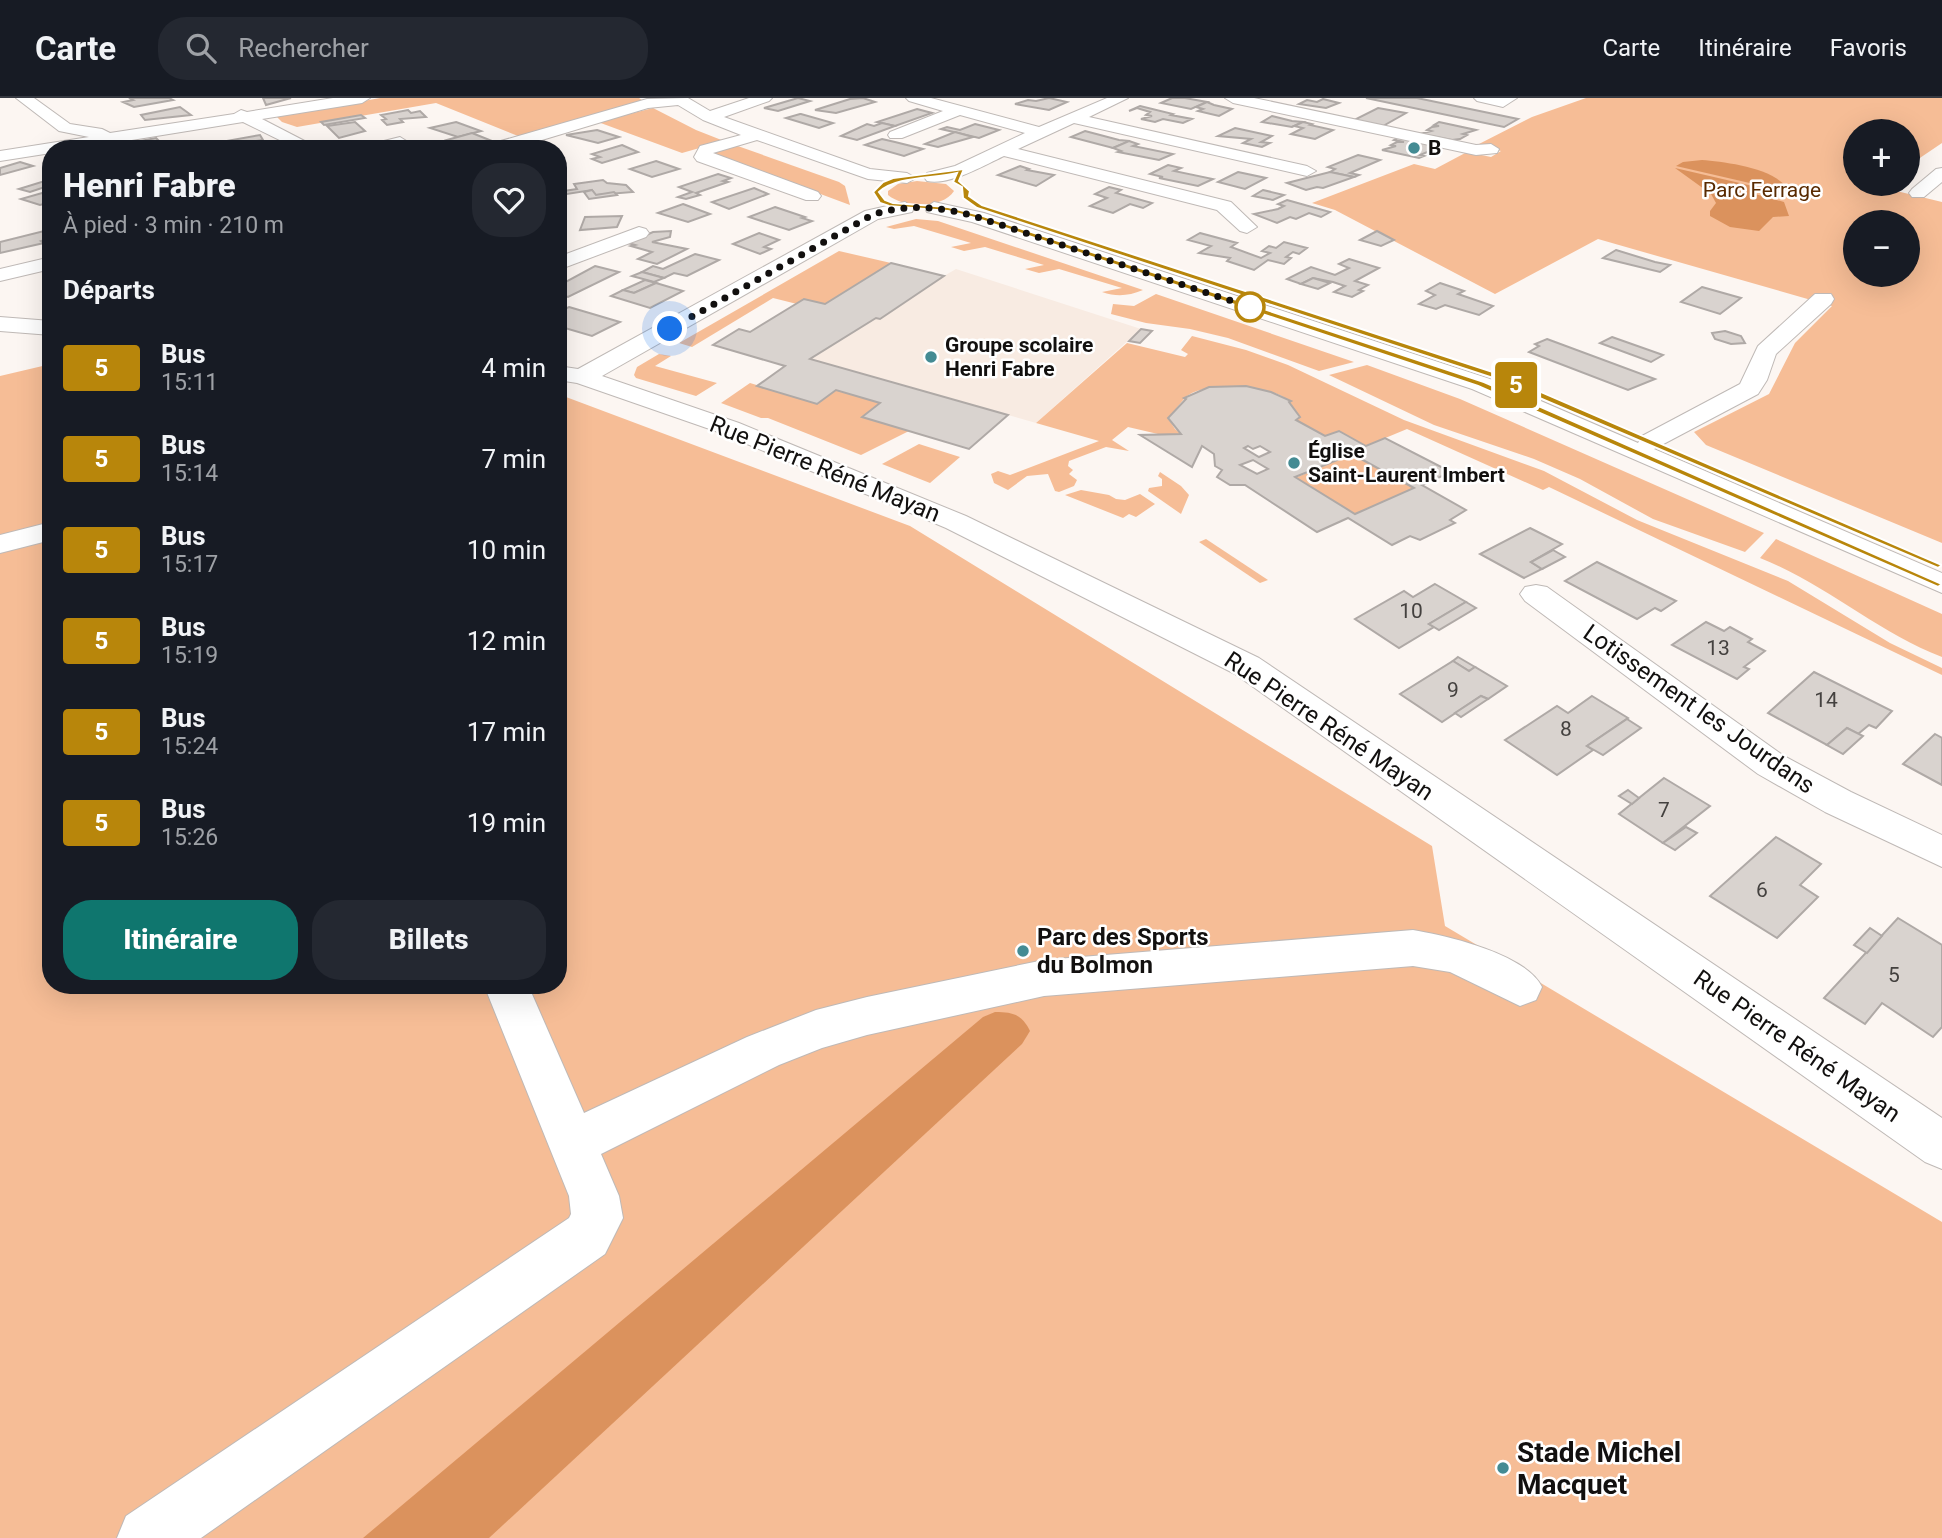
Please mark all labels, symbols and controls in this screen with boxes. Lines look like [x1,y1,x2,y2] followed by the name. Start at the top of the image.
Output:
[158,17,648,80] search box
[35,29,116,68] text: Carte
[182,29,220,67] icon: search
[238,33,369,63] text: Rechercher
[1602,34,1660,62] text: Carte
[1698,34,1792,62] text: Itinéraire
[1830,34,1907,62] text: Favoris
[1843,119,1920,287] map controls
[1843,119,1920,196] button: +
[1428,136,1441,160] place label: B
[1406,140,1422,156] marker: B
[472,163,546,237] button: heart
[63,166,236,205] text: Henri Fabre
[1703,178,1821,202] park label: Parc Ferrage
[1843,210,1920,287] button: −
[63,212,284,239] text: À pied · 3 min · 210 m
[63,275,155,305] text: Départs
[1235,292,1265,322] unlabelled marker
[652,311,687,346] your location
[945,333,1093,381] place label: Groupe scolaire Henri Fabre
[161,339,206,369] text: Bus
[923,349,939,365] marker: Groupe scolaire Henri Fabre
[481,353,546,383] text: 4 min
[95,354,108,382] text: 5
[1493,362,1539,408] line badge: 5
[161,369,218,396] text: 15:11
[1509,371,1523,399] text: 5
[706,410,944,528] street label: Rue Pierre Réné Mayan
[161,430,206,460] text: Bus
[1308,439,1505,487] place label: Église Saint-Laurent Imbert
[481,444,546,474] text: 7 min
[95,445,108,473] text: 5
[1286,455,1302,471] marker: Église Saint-Laurent Imbert
[161,460,218,487] text: 15:14
[161,521,206,551] text: Bus
[467,535,546,565] text: 10 min
[95,536,108,564] text: 5
[161,551,218,578] text: 15:17
[1399,599,1423,623] house number: 10
[161,612,206,642] text: Bus
[1578,618,1820,800] street label: Lotissement les Jourdans
[467,626,546,656] text: 12 min
[95,627,108,655] text: 5
[1706,636,1730,660] house number: 13
[161,642,218,669] text: 15:19
[1219,646,1439,806] street label: Rue Pierre Réné Mayan
[1447,678,1459,702] house number: 9
[1814,688,1838,712] house number: 14
[161,703,206,733] text: Bus
[467,717,546,747] text: 17 min
[1560,717,1572,741] house number: 8
[95,718,108,746] text: 5
[161,733,218,760] text: 15:24
[161,794,206,824] text: Bus
[1658,798,1670,822] house number: 7
[467,808,546,838] text: 19 min
[95,809,108,837] text: 5
[161,824,218,851] text: 15:26
[1756,878,1768,902] house number: 6
[63,900,298,980] button: Itinéraire
[312,900,546,980] button: Billets
[1037,923,1209,979] place label: Parc des Sports du Bolmon
[1015,943,1031,959] marker: Parc des Sports du Bolmon
[1888,963,1900,987] house number: 5
[1688,964,1906,1128] street label: Rue Pierre Réné Mayan
[1517,1436,1681,1501] place label: Stade Michel Macquet
[1495,1460,1511,1476] marker: Stade Michel Macquet

